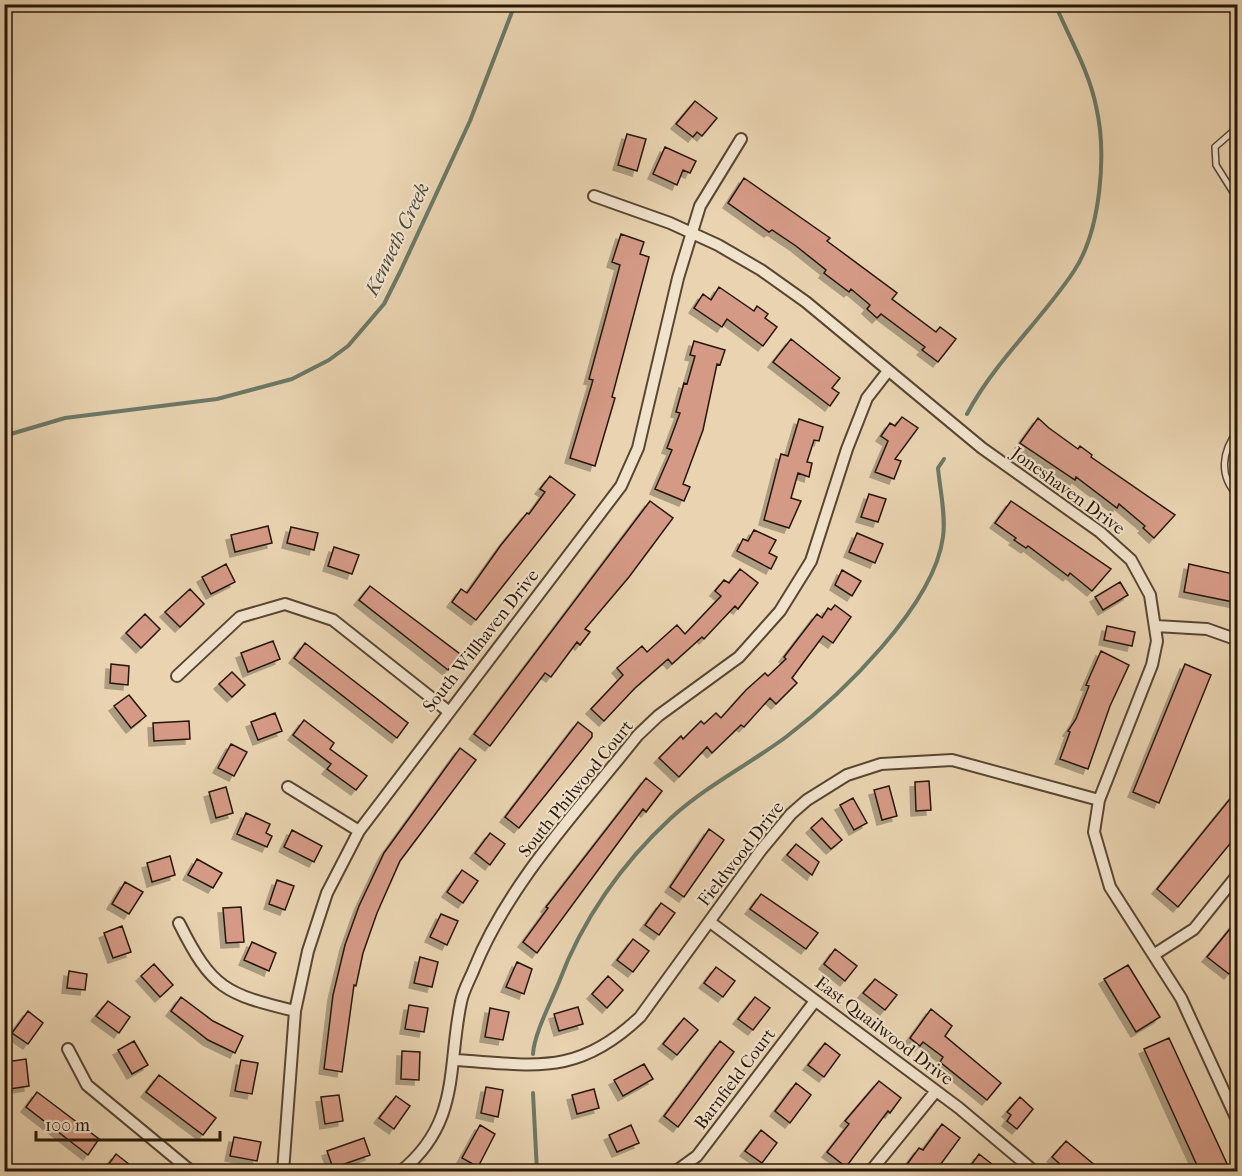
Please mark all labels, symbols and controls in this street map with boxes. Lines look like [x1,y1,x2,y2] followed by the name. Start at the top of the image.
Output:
[359,179,434,301] water label: Kenneth Creek
[1006,442,1129,539] street label: Joneshaven Drive
[419,565,543,717] street label: South Willhaven Drive
[514,716,638,862] street label: South Philwood Court
[694,797,788,911] street label: Fieldwood Drive
[811,972,957,1090] street label: East Quailwood Drive
[690,1024,780,1134] street label: Barnfield Court
[36,1104,220,1142] scale bar
[45,1115,90,1136] text: 100 m

